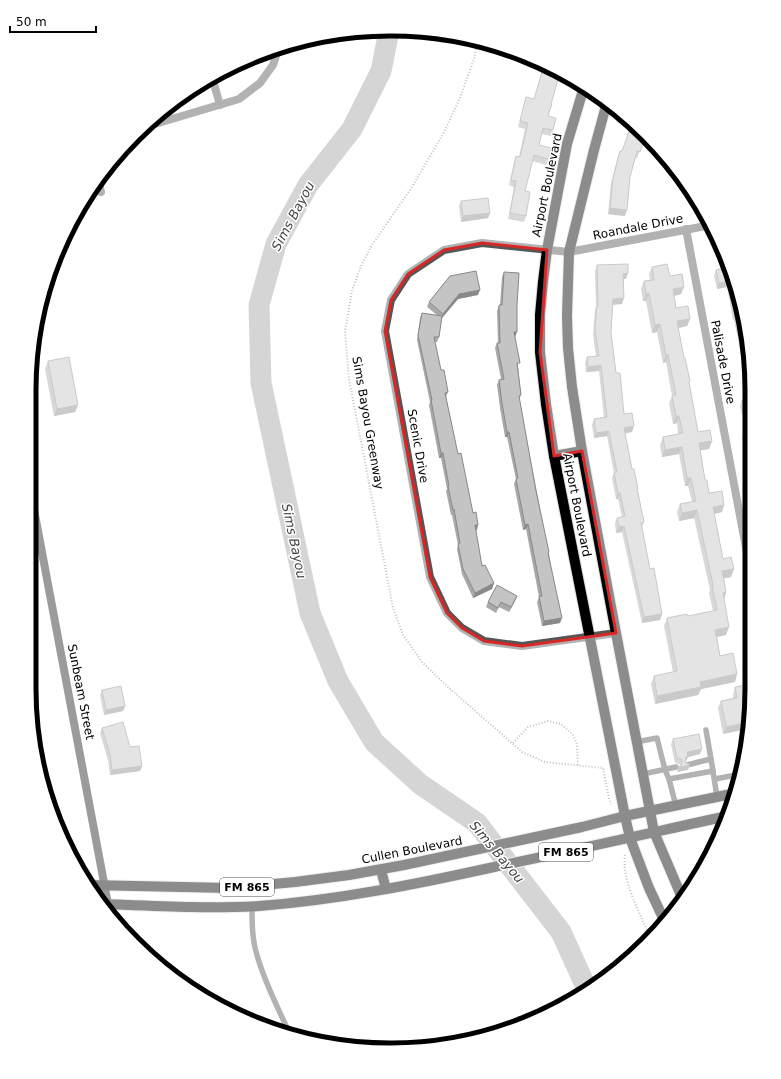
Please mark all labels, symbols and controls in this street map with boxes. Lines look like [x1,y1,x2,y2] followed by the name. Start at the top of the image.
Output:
[10,8,96,34] scale bar
[16,15,47,29] text: 50 m
[529,132,565,238] street label: Airport Boulevard
[268,179,318,253] water label: Sims Bayou
[592,211,684,243] street label: Roandale Drive
[708,319,738,405] street label: Palisade Drive
[349,355,387,491] street label: Sims Bayou Greenway
[405,408,431,484] street label: Scenic Drive
[560,452,594,558] street label: Airport Boulevard
[279,502,309,580] water label: Sims Bayou
[65,643,97,741] street label: Sunbeam Street
[467,818,527,886] water label: Sims Bayou
[361,833,463,867] street label: Cullen Boulevard
[539,843,593,861] road number: FM 865
[220,878,274,896] road number: FM 865

